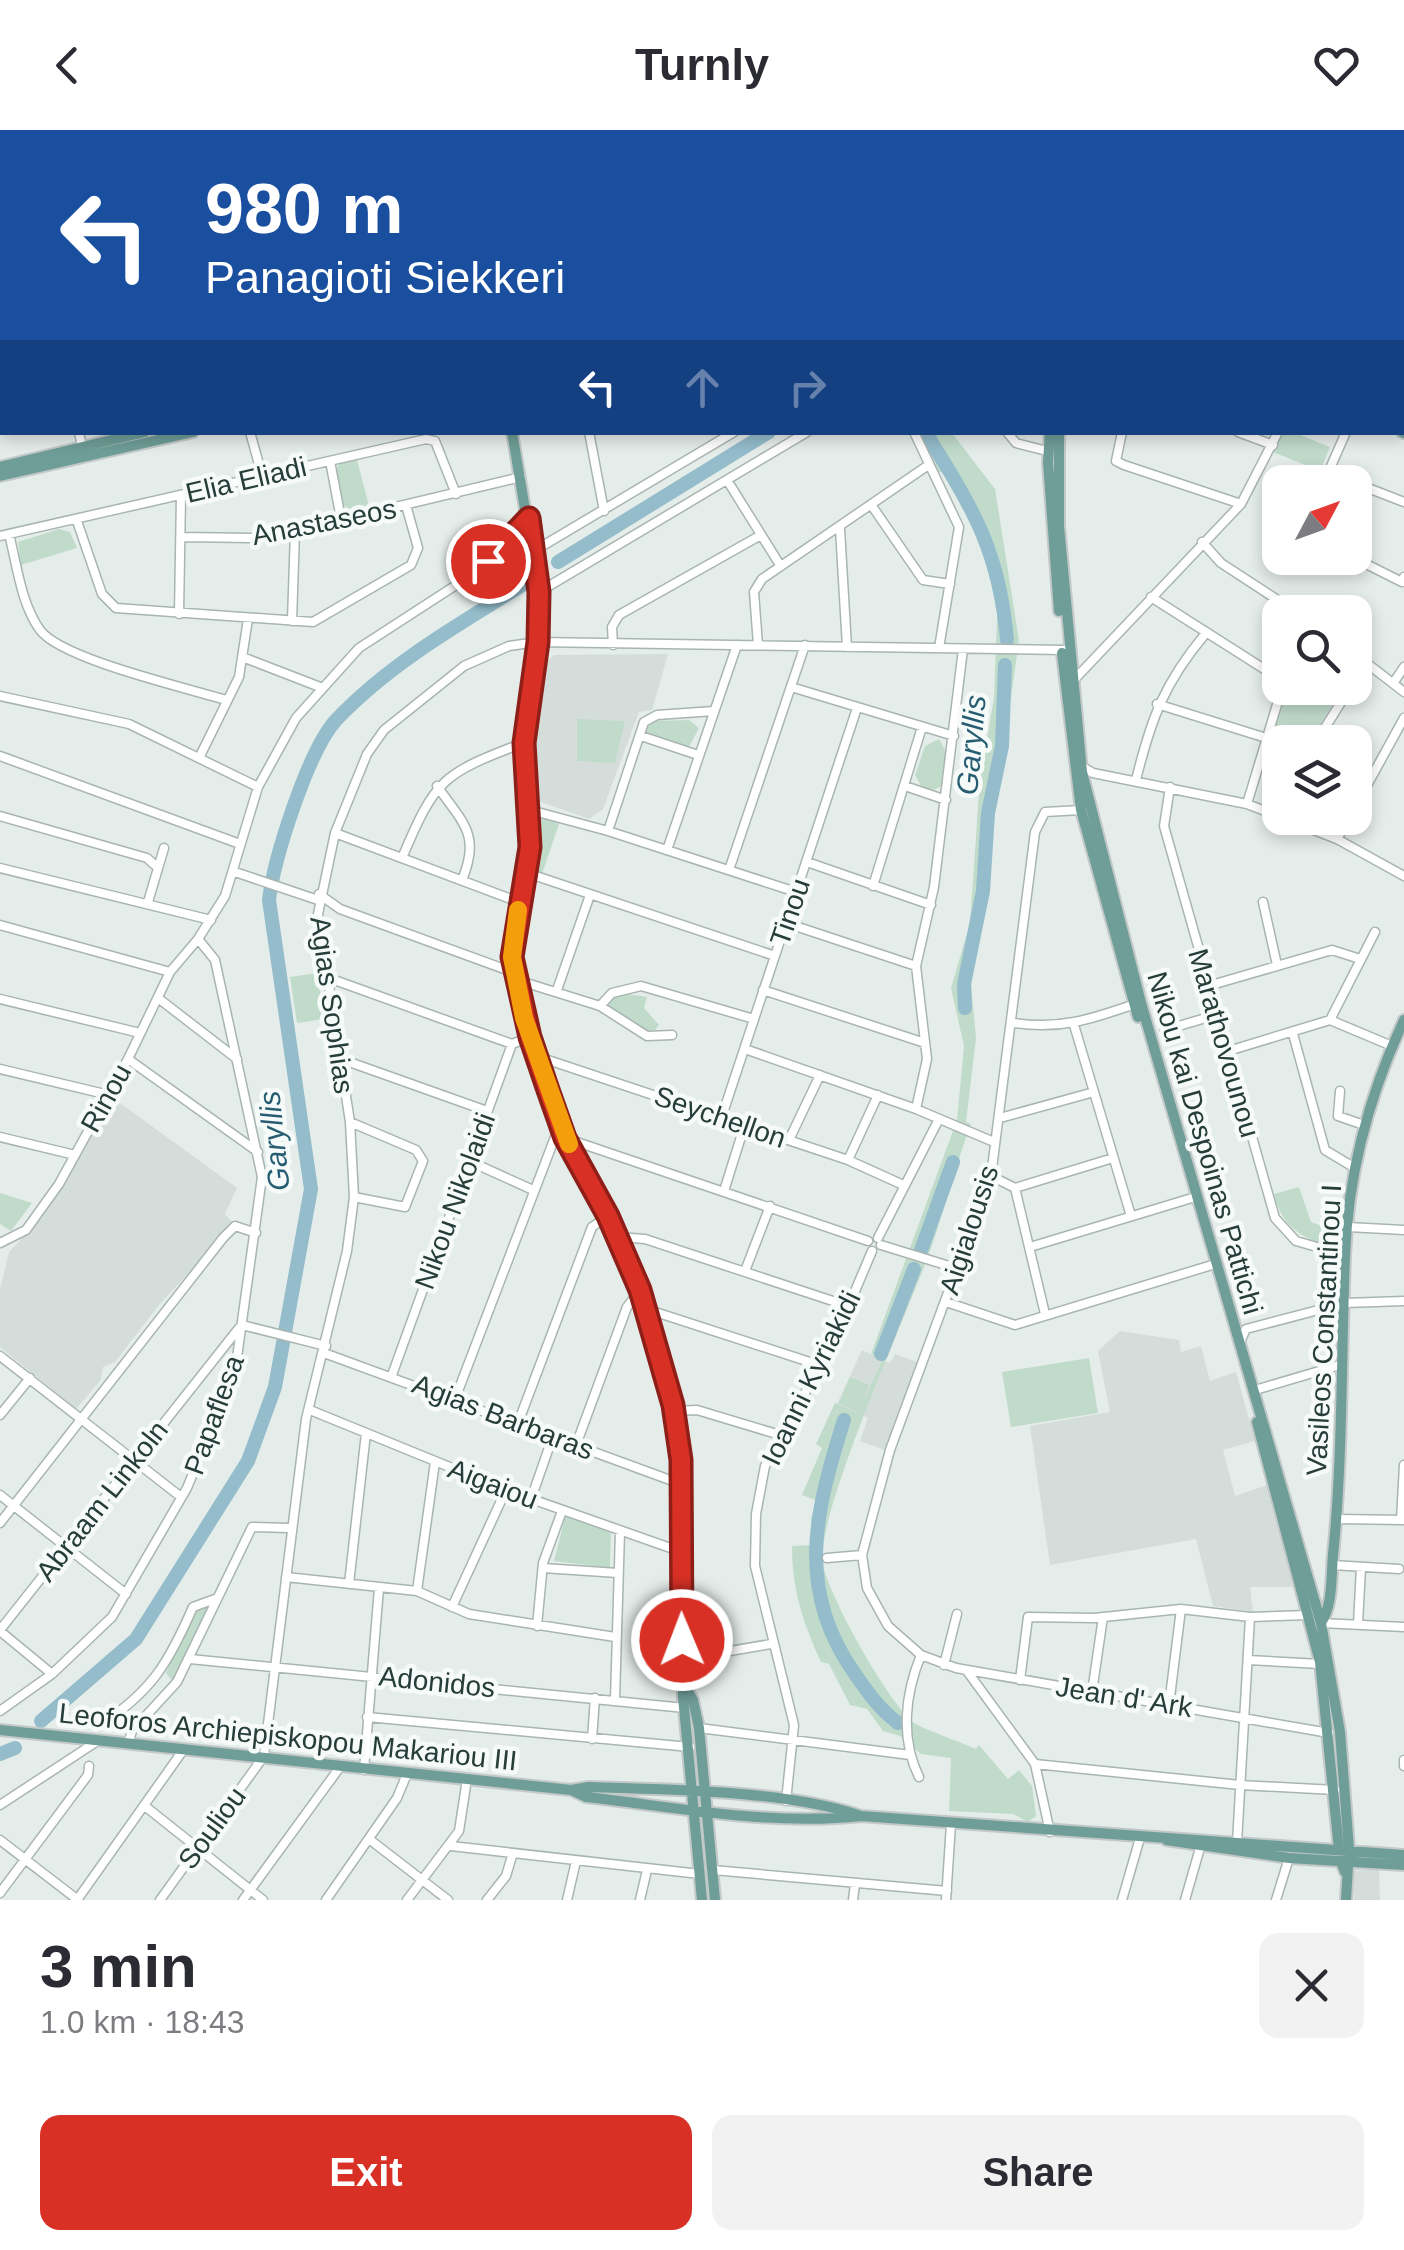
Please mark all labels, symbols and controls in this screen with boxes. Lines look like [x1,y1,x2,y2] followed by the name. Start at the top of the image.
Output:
[40,38,95,93] icon: back
[1309,38,1364,93] icon: heart
[635,39,769,90] text: Turnly
[40,170,170,300] icon: left
[205,170,403,248] text: 980 m
[205,252,565,303] text: Panagioti Siekkeri
[570,360,625,415] icon: left
[675,360,730,415] icon: ahead
[780,360,835,415] icon: right
[183,451,309,509] street label: Elia Eliadi
[1262,465,1372,575] north arrow
[1262,465,1372,835] map controls
[249,493,399,551] street label: Anastaseos
[446,519,531,604] pin
[461,534,516,589] icon: arrive
[1262,595,1372,705] button: search
[950,694,992,796] water label: Garyllis
[1262,725,1372,835] button: layers
[764,874,816,950] street label: Tinou
[304,914,360,1096] street label: Agias Sophias
[1182,945,1266,1141] street label: Marathovounou
[1141,968,1269,1318] street label: Nikou kai Despoinas Pattichi
[75,1058,137,1138] street label: Rinou
[650,1080,790,1154] street label: Seychellon
[252,1090,296,1192] water label: Garyllis
[409,1109,501,1293] street label: Nikou Nikolaidi
[934,1162,1004,1298] street label: Aigialousis
[1301,1183,1347,1477] street label: Vasileos Constantinou I
[755,1286,867,1470] street label: Ioanni Kyriakidi
[178,1351,250,1479] street label: Papaflesa
[408,1368,598,1466] street label: Agias Barbaras
[30,1415,174,1587] street label: Abraam Linkoln
[444,1453,542,1515] street label: Aigaiou
[630,1588,734,1692] position arrow
[377,1660,497,1704] street label: Adonidos
[1054,1671,1195,1723] street label: Jean d' Ark
[57,1698,519,1776] street label: Leoforos Archiepiskopou Makariou III
[172,1781,252,1875] street label: Souliou
[40,1933,197,2000] text: 3 min
[1259,1933,1364,2038] button: close
[40,2004,245,2040] text: 1.0 km · 18:43
[40,2115,692,2230] button: Exit
[712,2115,1364,2230] button: Share

